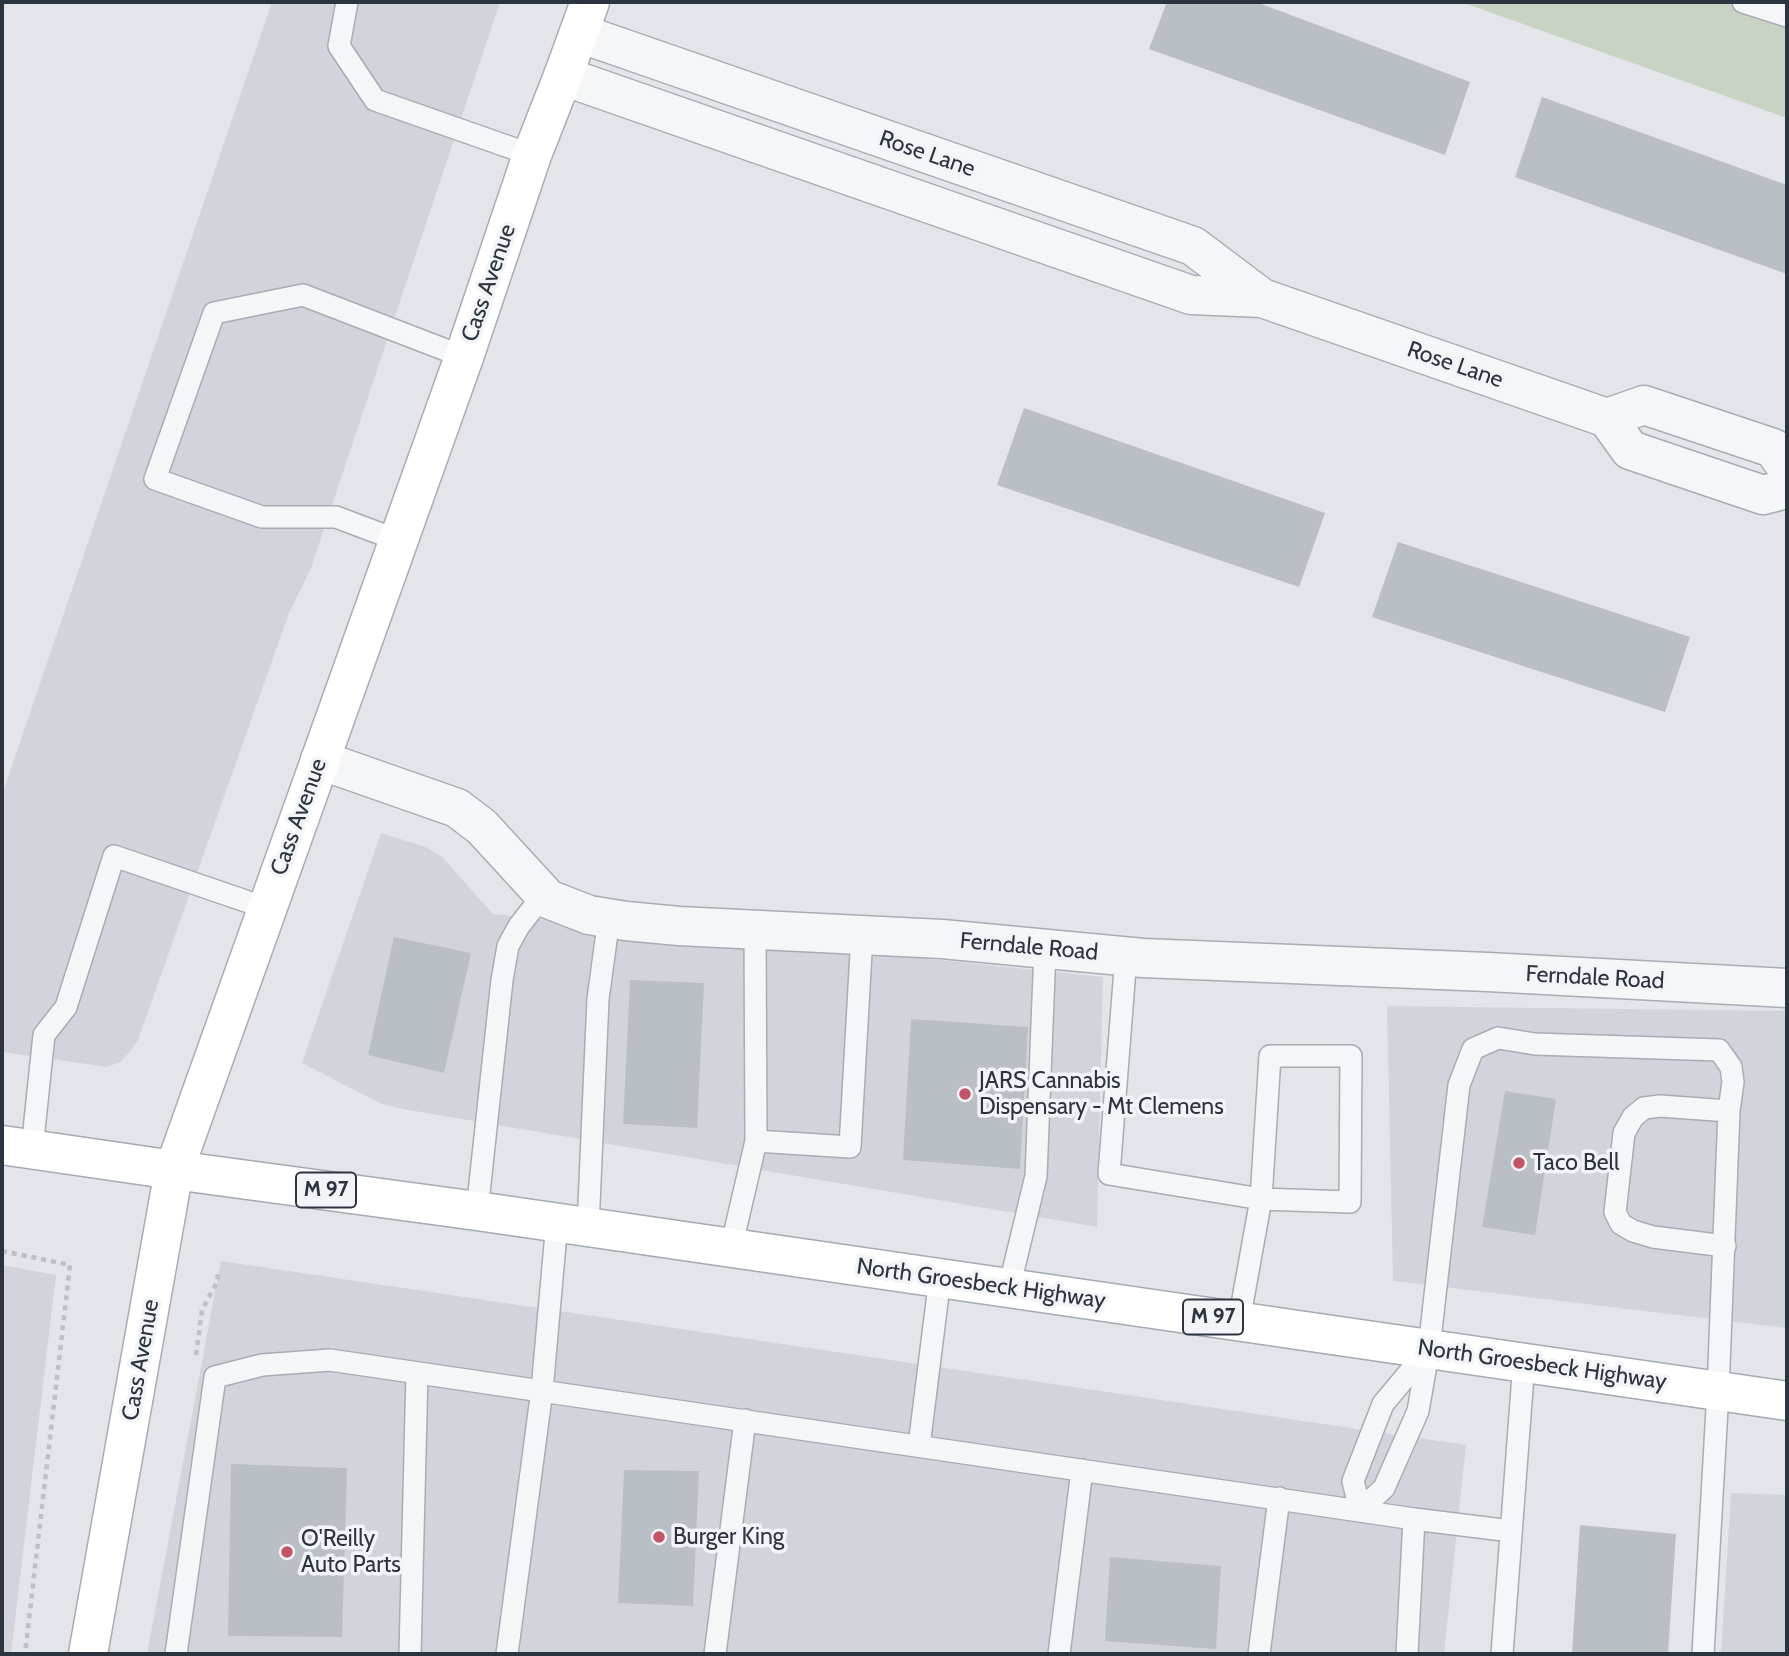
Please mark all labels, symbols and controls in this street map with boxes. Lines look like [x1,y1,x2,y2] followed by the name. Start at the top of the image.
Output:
[875,125,979,183] street label: Rose Lane
[456,221,522,345] street label: Cass Avenue
[1403,336,1507,394] street label: Rose Lane
[265,755,333,879] street label: Cass Avenue
[959,927,1099,967] street label: Ferndale Road
[1525,961,1665,995] street label: Ferndale Road
[979,1067,1224,1121] place label: JARS Cannabis Dispensary - Mt Clemens
[957,1086,973,1102] marker: JARS Cannabis Dispensary - Mt Clemens
[1533,1149,1619,1177] place label: Taco Bell
[1511,1155,1527,1171] marker: Taco Bell
[296,1172,356,1208] road number: M 97
[855,1253,1107,1315] street label: North Groesbeck Highway
[117,1297,165,1423] street label: Cass Avenue
[1183,1300,1243,1334] road number: M 97
[1416,1334,1668,1396] street label: North Groesbeck Highway
[673,1523,784,1551] place label: Burger King
[301,1525,401,1579] place label: O'Reilly Auto Parts
[651,1529,667,1545] marker: Burger King
[279,1544,295,1560] marker: O'Reilly Auto Parts

